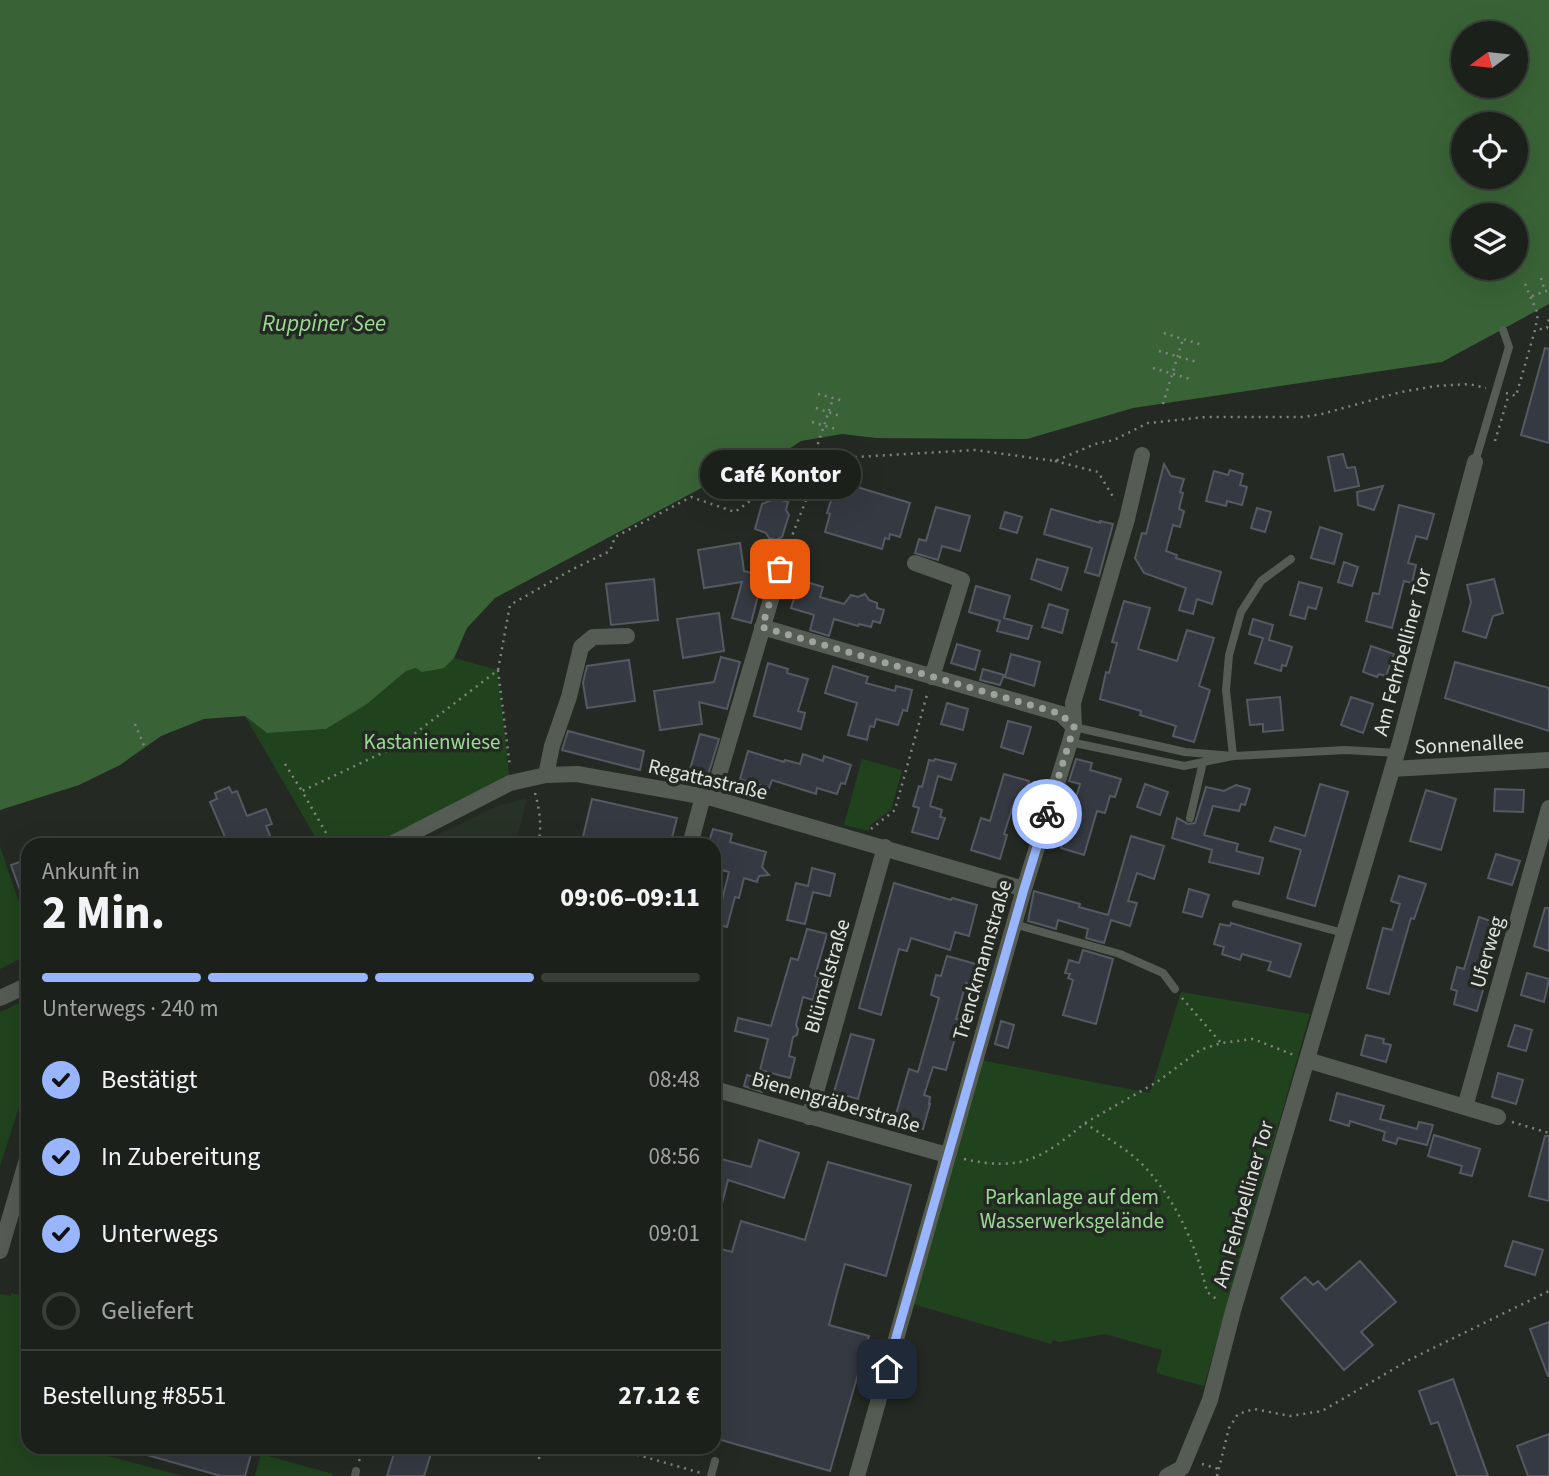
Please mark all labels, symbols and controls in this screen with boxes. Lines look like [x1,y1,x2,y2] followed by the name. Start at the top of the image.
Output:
[1451,21,1528,98] north arrow
[1451,21,1528,280] map controls
[1451,112,1528,189] button: locate
[1451,203,1528,280] button: layers
[262,307,386,340] water label: Ruppiner See
[700,450,860,499] callout: Café Kontor
[720,458,841,491] text: Café Kontor
[750,539,810,599] pin
[761,550,799,588] icon: bag
[1365,564,1439,739] street label: Am Fehrbelliner Tor
[1413,726,1525,762] street label: Sonnenallee
[364,727,500,757] park label: Kastanienwiese
[645,751,771,807] street label: Regattastraße
[1012,779,1082,849] courier
[1028,795,1066,833] icon: bike
[42,855,140,888] text: Ankunft in
[945,876,1019,1044] street label: Trenckmannstraße
[560,879,700,916] text: 09:06–09:11
[42,881,165,946] text: 2 Min.
[1462,912,1512,991] street label: Uferweg
[796,915,858,1037] street label: Blümelstraße
[42,992,218,1025] text: Unterwegs · 240 m
[42,1061,80,1099] icon: check
[101,1061,198,1098] text: Bestätigt
[649,1063,700,1096] text: 08:48
[748,1064,924,1140] street label: Bienengräberstraße
[1205,1116,1281,1291] street label: Am Fehrbelliner Tor
[42,1138,80,1176] icon: check
[101,1138,260,1175] text: In Zubereitung
[649,1140,700,1173] text: 08:56
[980,1182,1164,1236] park label: Parkanlage auf dem Wasserwerksgelände
[42,1215,80,1253] icon: check
[101,1215,218,1252] text: Unterwegs
[649,1217,700,1250] text: 09:01
[101,1292,194,1329] text: Geliefert
[857,1339,917,1399] pin
[868,1350,906,1388] icon: home
[42,1377,226,1414] text: Bestellung #8551
[618,1377,700,1414] text: 27.12 €

